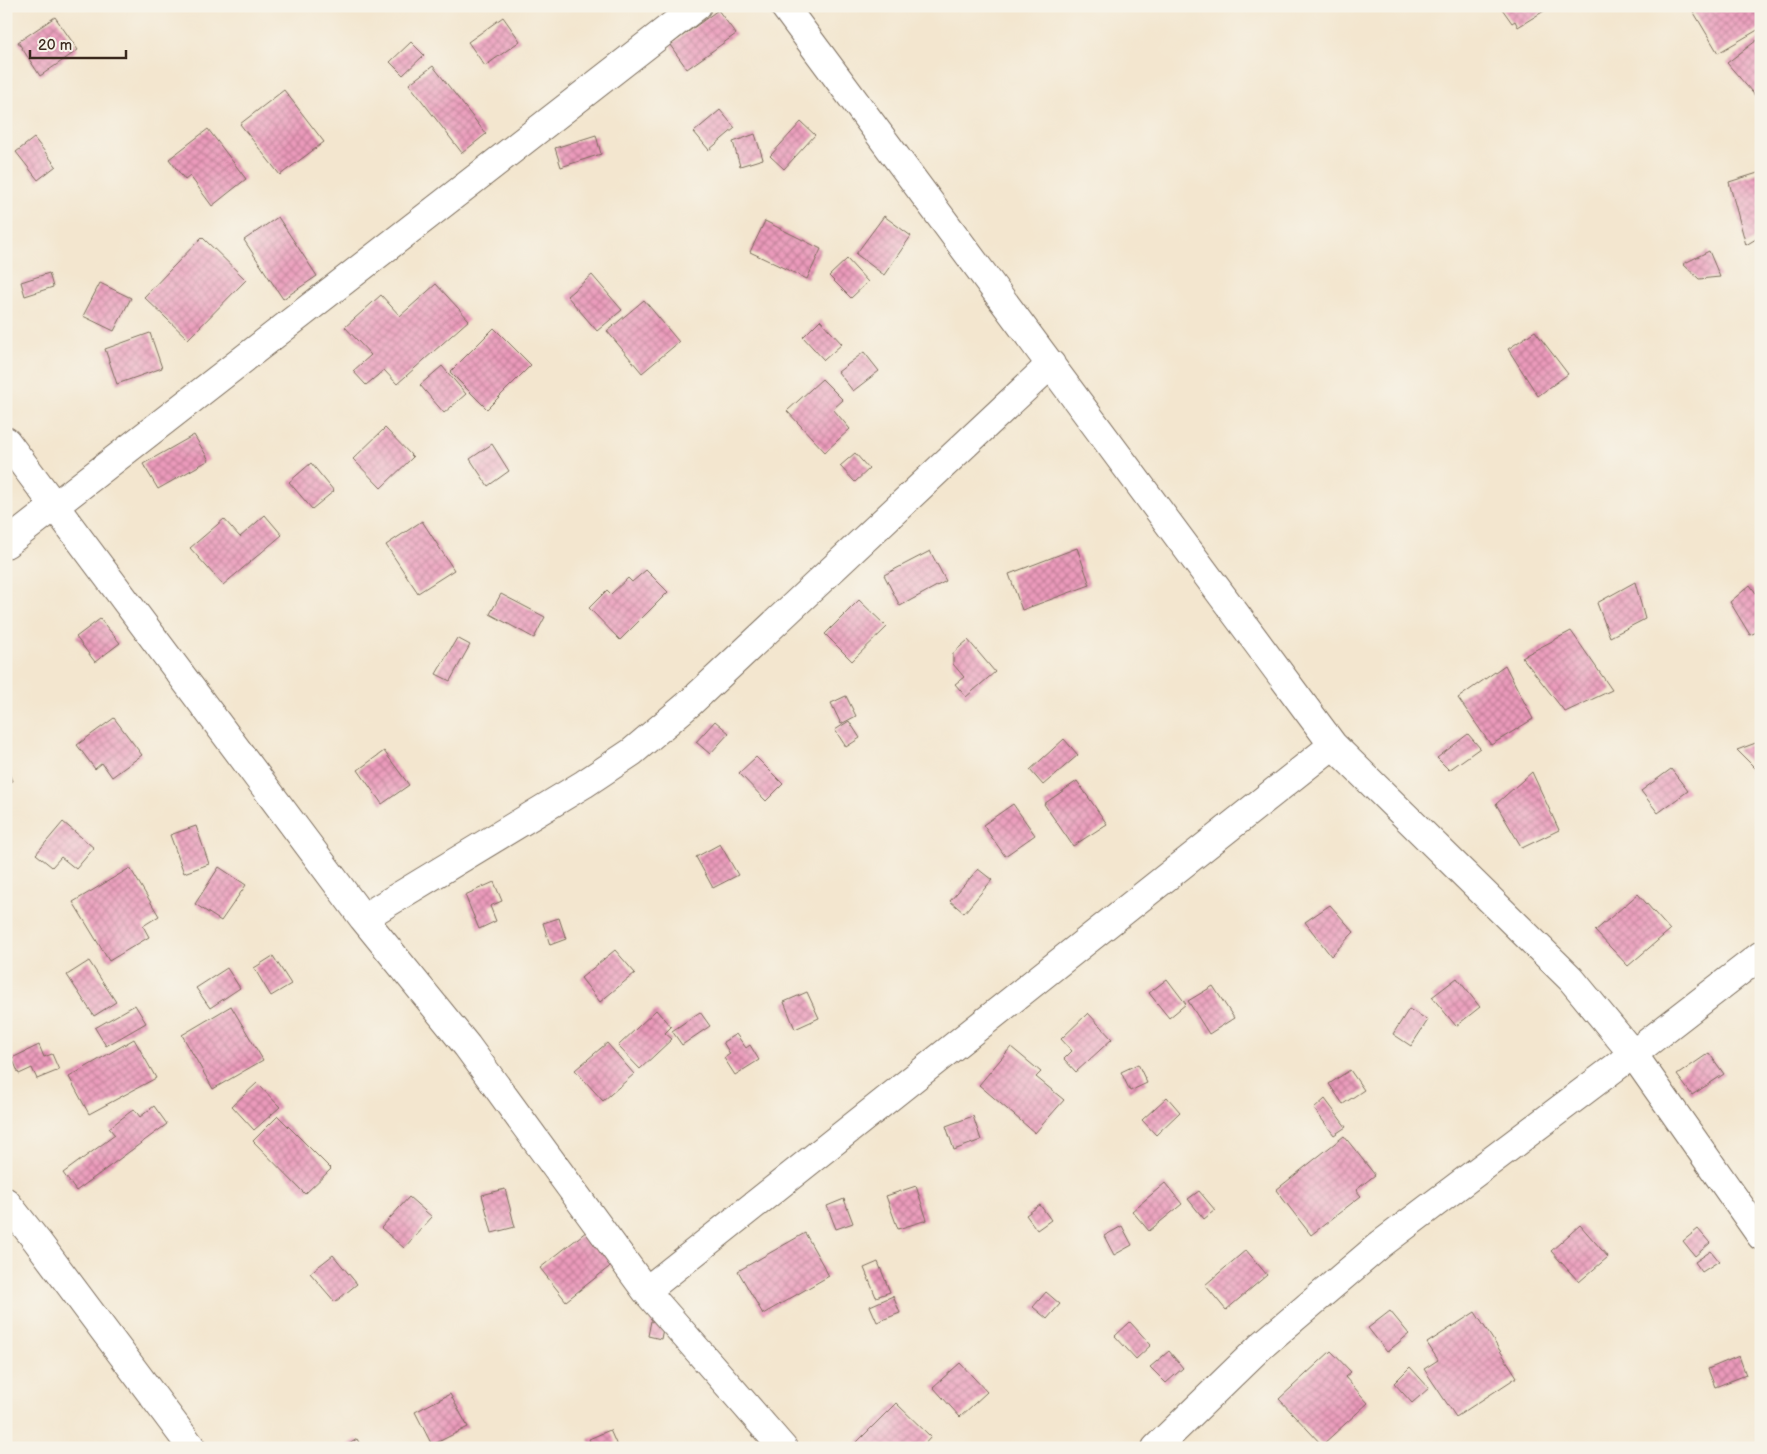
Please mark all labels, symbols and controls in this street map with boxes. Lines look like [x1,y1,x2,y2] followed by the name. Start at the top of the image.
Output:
[30,28,126,60] scale bar
[38,36,72,55] text: 20 m

